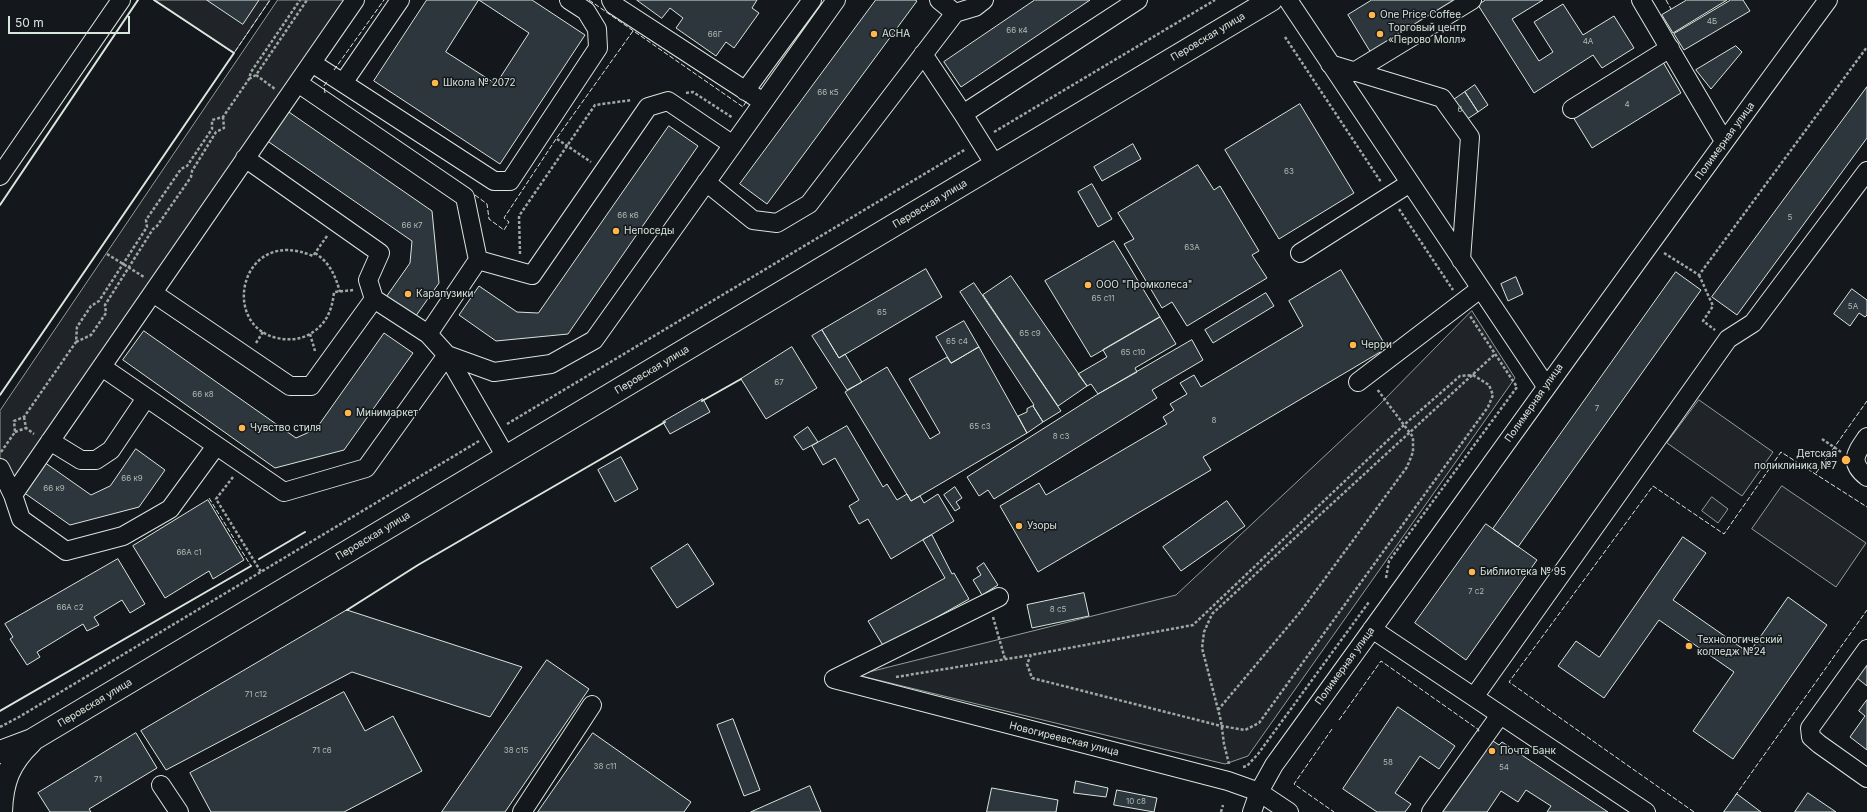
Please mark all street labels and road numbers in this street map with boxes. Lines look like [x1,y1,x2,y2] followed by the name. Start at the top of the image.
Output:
[1169,10,1247,64] street label: Перовская улица
[1693,100,1757,182] street label: Полимерная улица
[891,177,969,231] street label: Перовская улица
[613,343,691,397] street label: Перовская улица
[1502,361,1566,445] street label: Полимерная улица
[334,509,412,563] street label: Перовская улица
[1313,625,1377,707] street label: Полимерная улица
[56,676,134,730] street label: Перовская улица
[1008,720,1120,758] street label: Новогиреевская улица

